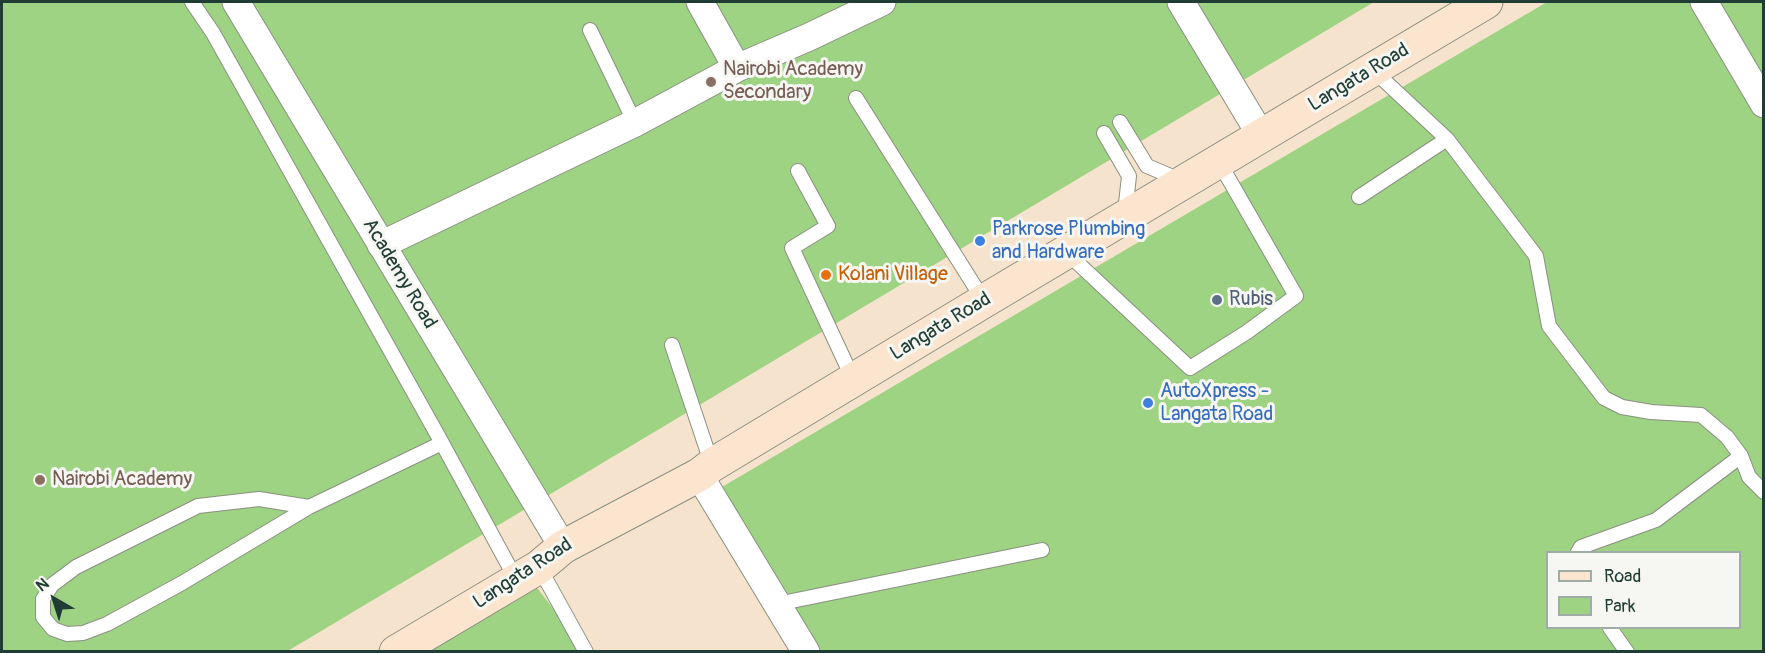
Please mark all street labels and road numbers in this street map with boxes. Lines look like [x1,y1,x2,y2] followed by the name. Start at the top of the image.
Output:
[1304,39,1414,117] street label: Langata Road
[357,215,441,333] street label: Academy Road
[886,288,996,366] street label: Langata Road
[469,533,577,615] street label: Langata Road

